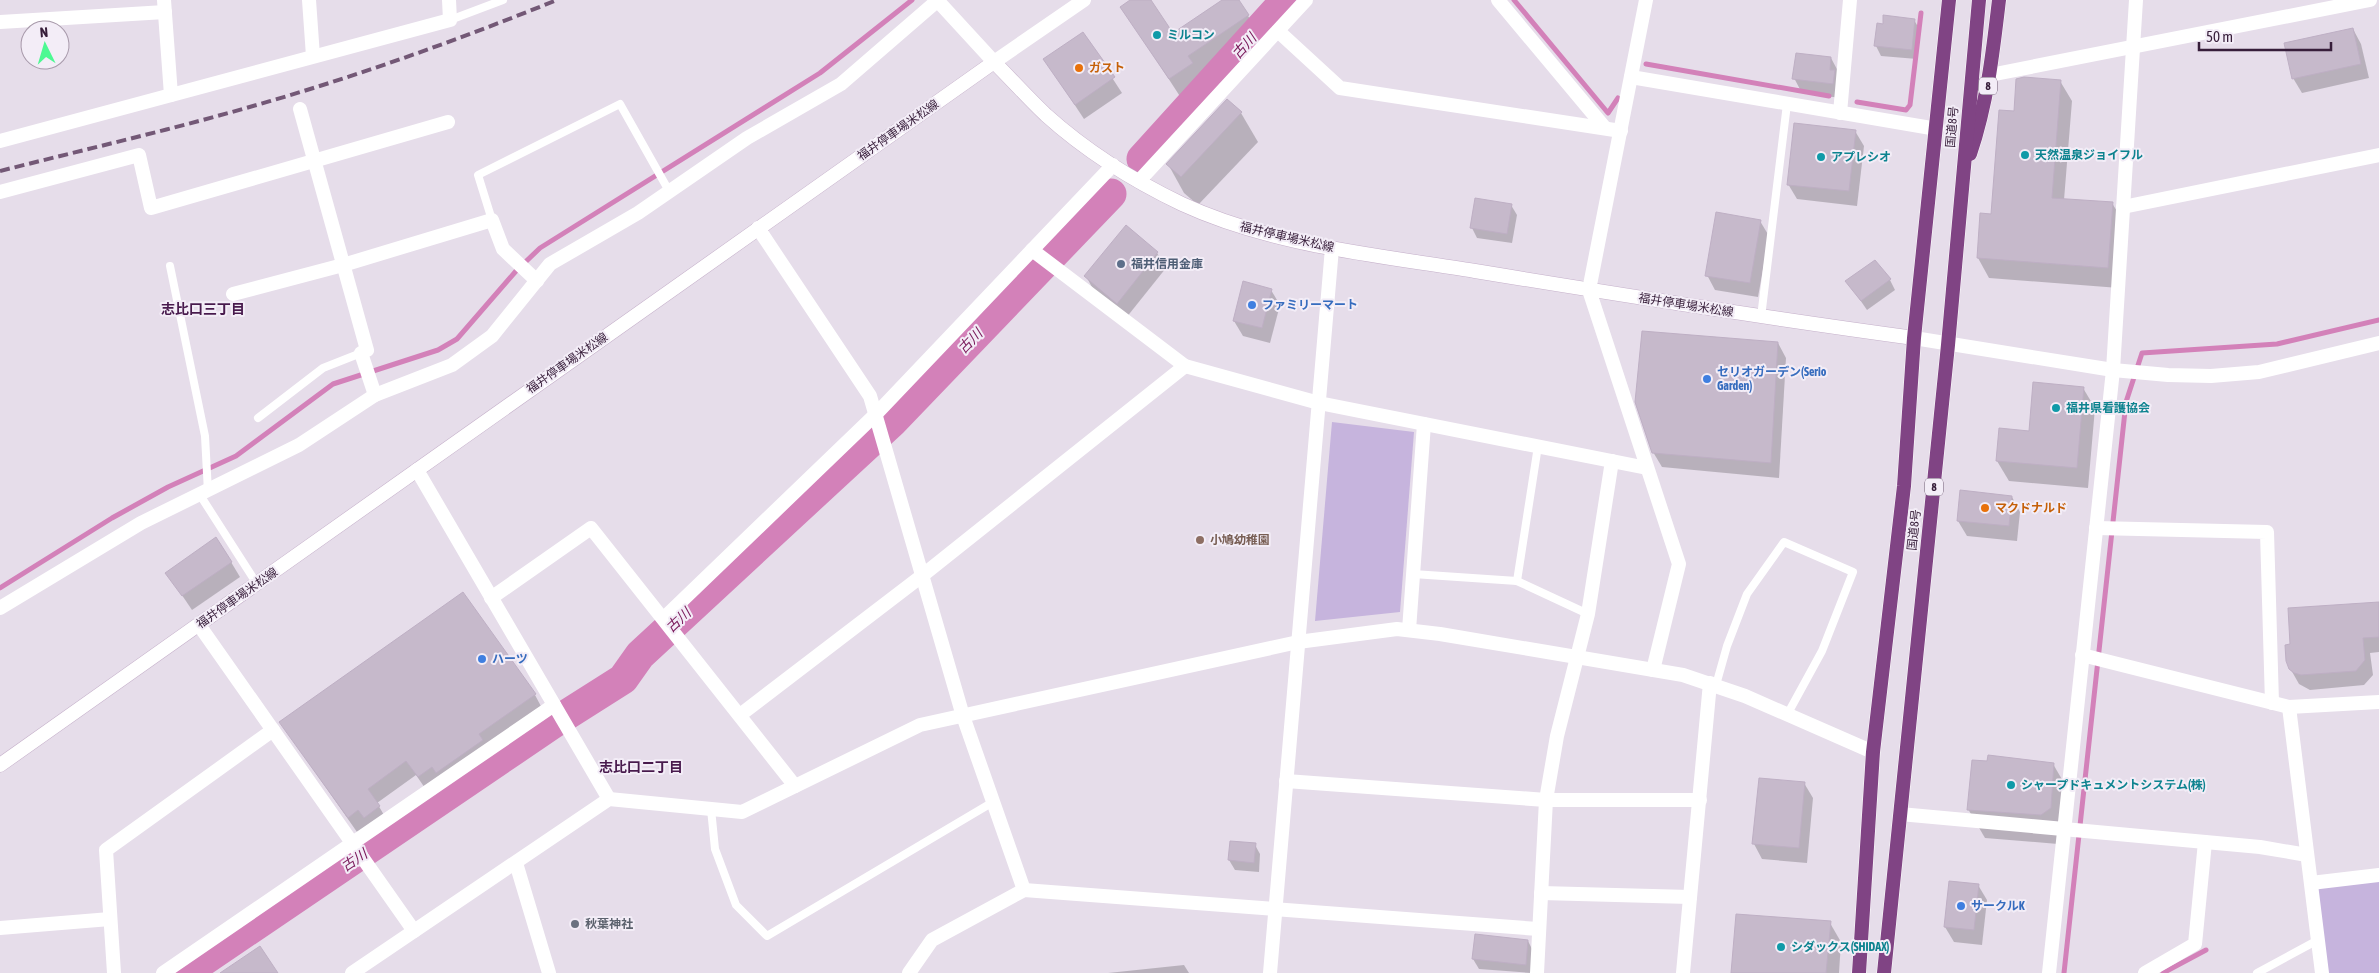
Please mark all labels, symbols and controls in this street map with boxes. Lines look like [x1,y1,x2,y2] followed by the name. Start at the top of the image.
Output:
[20,20,70,70] north arrow
[2199,20,2332,52] scale bar
[39,24,49,40] text: N
[1167,28,1215,42] place label: ミルコン
[2206,28,2233,45] text: 50 m
[1151,29,1163,41] marker: ミルコン
[1229,29,1261,62] water label: 古川
[1089,61,1125,75] place label: ガスト
[1073,62,1085,74] marker: ガスト
[1979,78,1997,94] road number: 8
[855,97,941,163] street label: 福井停車場米松線
[1943,106,1961,148] street label: 国道8号
[2035,148,2143,162] place label: 天然温泉ジョイフル
[2019,149,2031,161] marker: 天然温泉ジョイフル
[1831,150,1891,164] place label: アプレシオ
[1815,151,1827,163] marker: アプレシオ
[1239,219,1335,255] street label: 福井停車場米松線
[1131,257,1203,271] place label: 福井信用金庫
[1115,258,1127,270] marker: 福井信用金庫
[1637,291,1735,319] street label: 福井停車場米松線
[1262,298,1358,312] place label: ファミリーマート
[1246,299,1258,311] marker: ファミリーマート
[161,301,245,317] district label: 志比口三丁目
[955,324,987,357] water label: 古川
[524,330,610,396] street label: 福井停車場米松線
[1717,365,1827,393] place label: セリオガーデン(Serio Garden)
[1701,373,1713,385] marker: セリオガーデン(Serio Garden)
[2066,401,2150,415] place label: 福井県看護協会
[2050,402,2062,414] marker: 福井県看護協会
[1925,478,1943,496] road number: 8
[1995,501,2067,515] place label: マクドナルド
[1979,502,1991,514] marker: マクドナルド
[1905,509,1923,551] street label: 国道8号
[1210,533,1270,547] place label: 小鳩幼稚園
[1194,534,1206,546] marker: 小鳩幼稚園
[194,565,280,631] street label: 福井停車場米松線
[662,603,695,635] water label: 古川
[492,652,528,666] place label: ハーツ
[476,653,488,665] marker: ハーツ
[599,759,683,775] district label: 志比口二丁目
[2021,778,2206,792] place label: シャープドキュメントシステム(株)
[2005,779,2017,791] marker: シャープドキュメントシステム(株)
[338,844,372,874] water label: 古川
[1971,899,2025,913] place label: サークルK
[1955,900,1967,912] marker: サークルK
[585,917,633,931] place label: 秋葉神社
[569,918,581,930] marker: 秋葉神社
[1791,940,1890,954] place label: シダックス(SHIDAX)
[1775,941,1787,953] marker: シダックス(SHIDAX)

